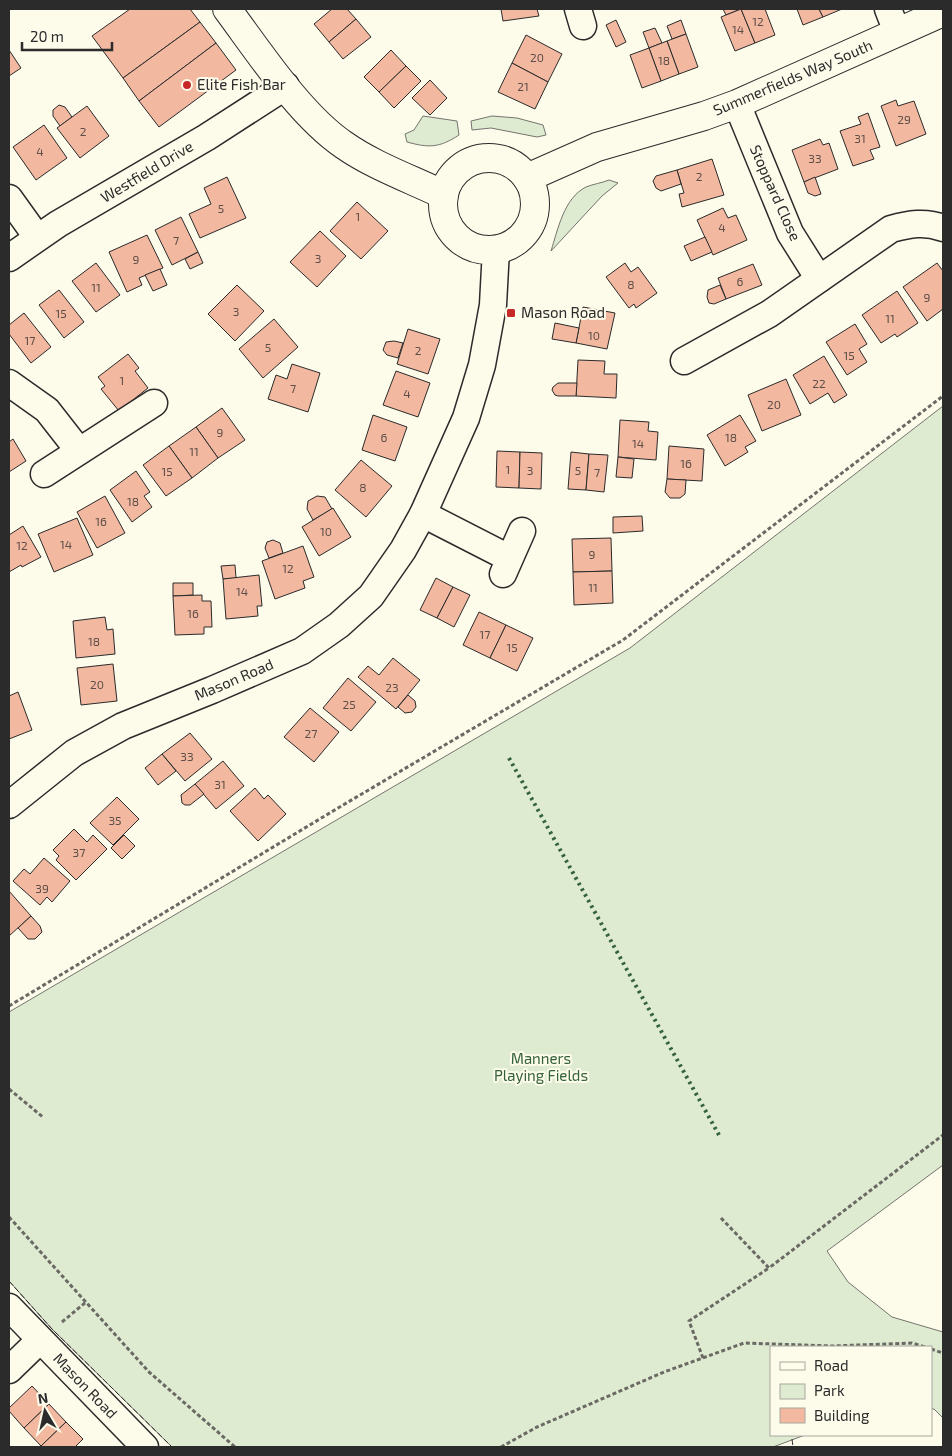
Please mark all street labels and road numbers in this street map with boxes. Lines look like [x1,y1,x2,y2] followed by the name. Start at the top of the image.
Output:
[710,35,875,119] street label: Summerfields Way South
[97,137,196,206] street label: Westfield Drive
[747,142,805,243] street label: Stoppard Close
[191,654,276,704] street label: Mason Road
[50,1349,121,1422] street label: Mason Road

